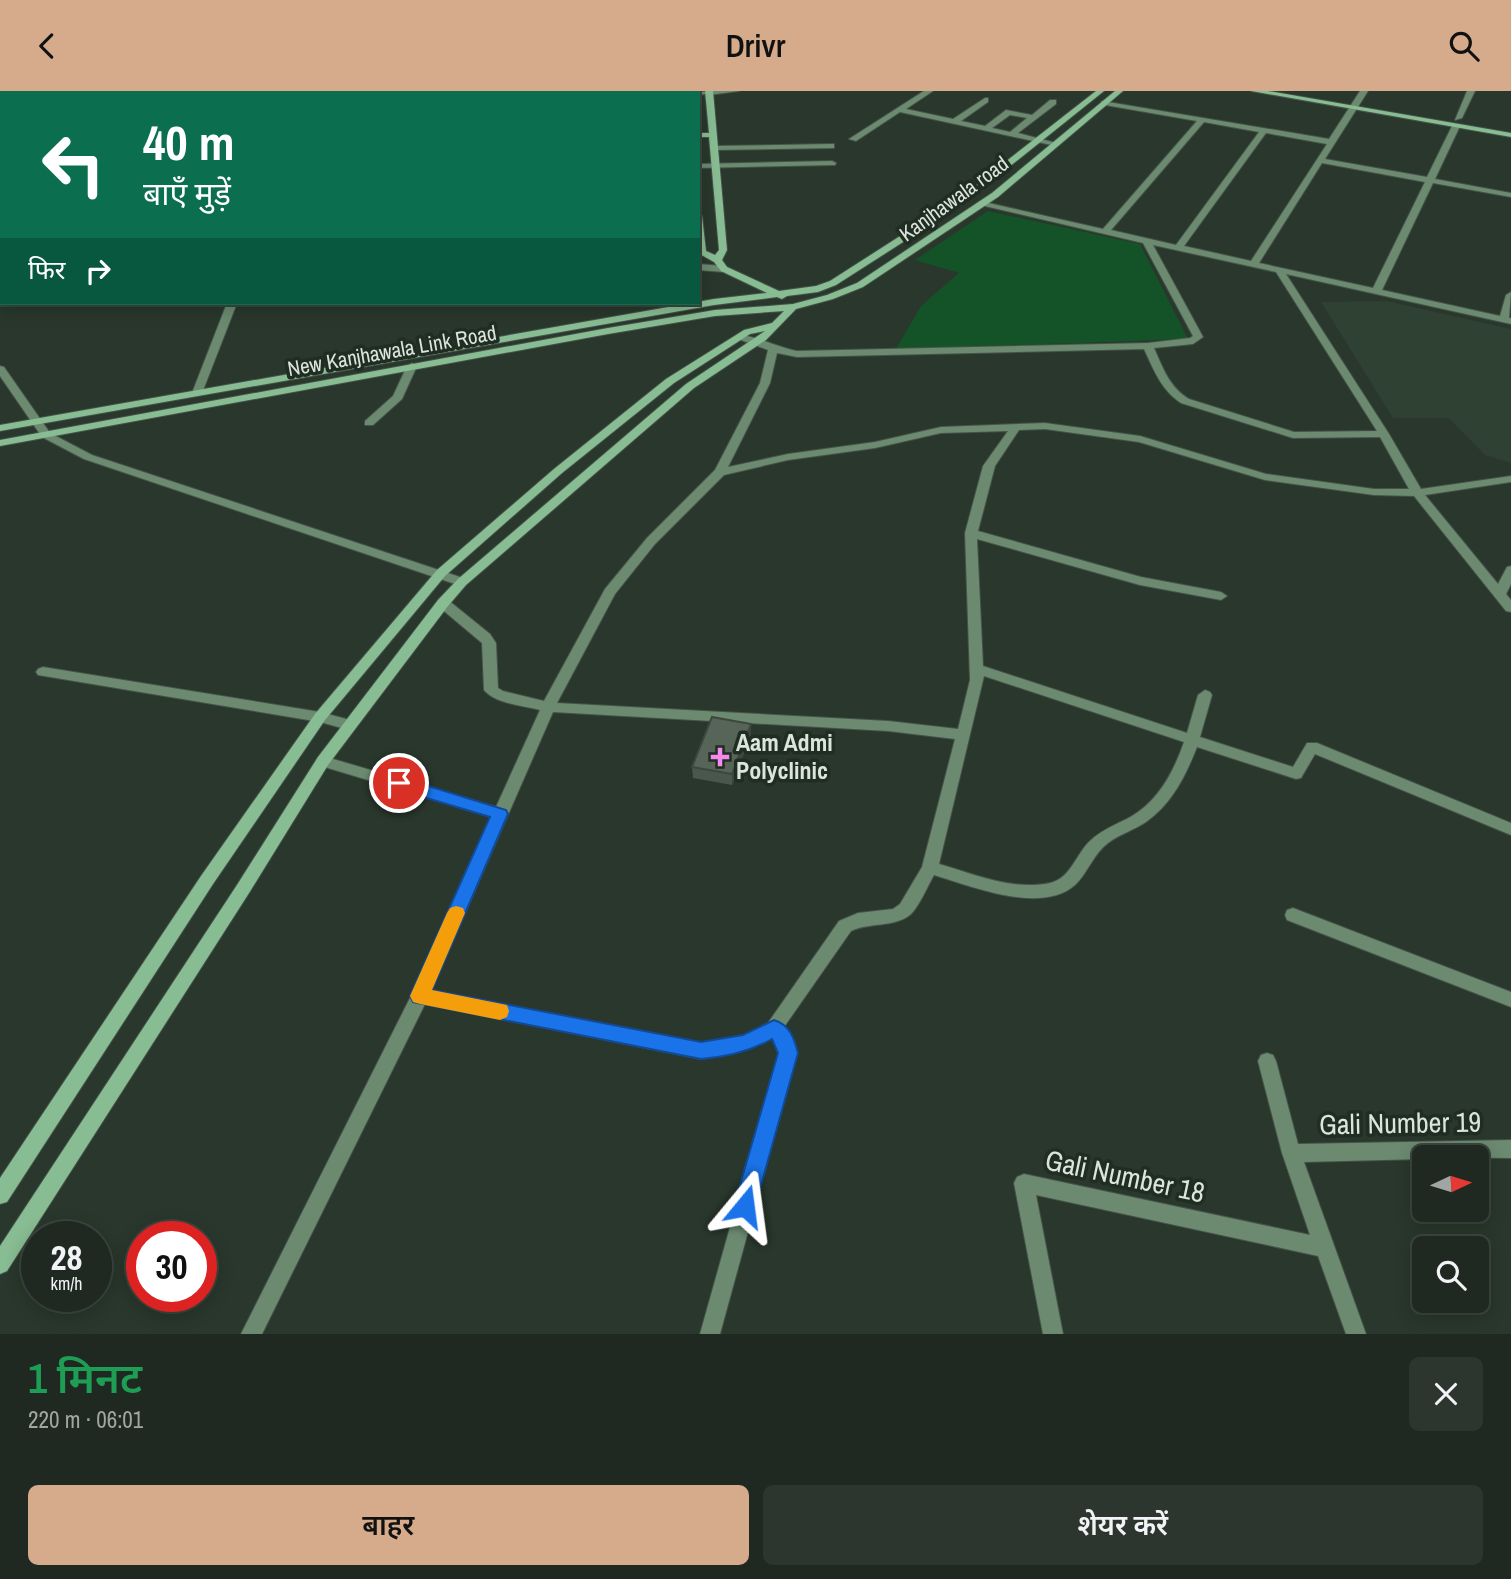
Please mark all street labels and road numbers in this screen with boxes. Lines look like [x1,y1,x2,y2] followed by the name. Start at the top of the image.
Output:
[893,149,1014,248] street label: Kanjhawala road
[285,318,499,383] street label: New Kanjhawala Link Road
[1319,1103,1481,1143] street label: Gali Number 19
[1042,1141,1208,1211] street label: Gali Number 18

